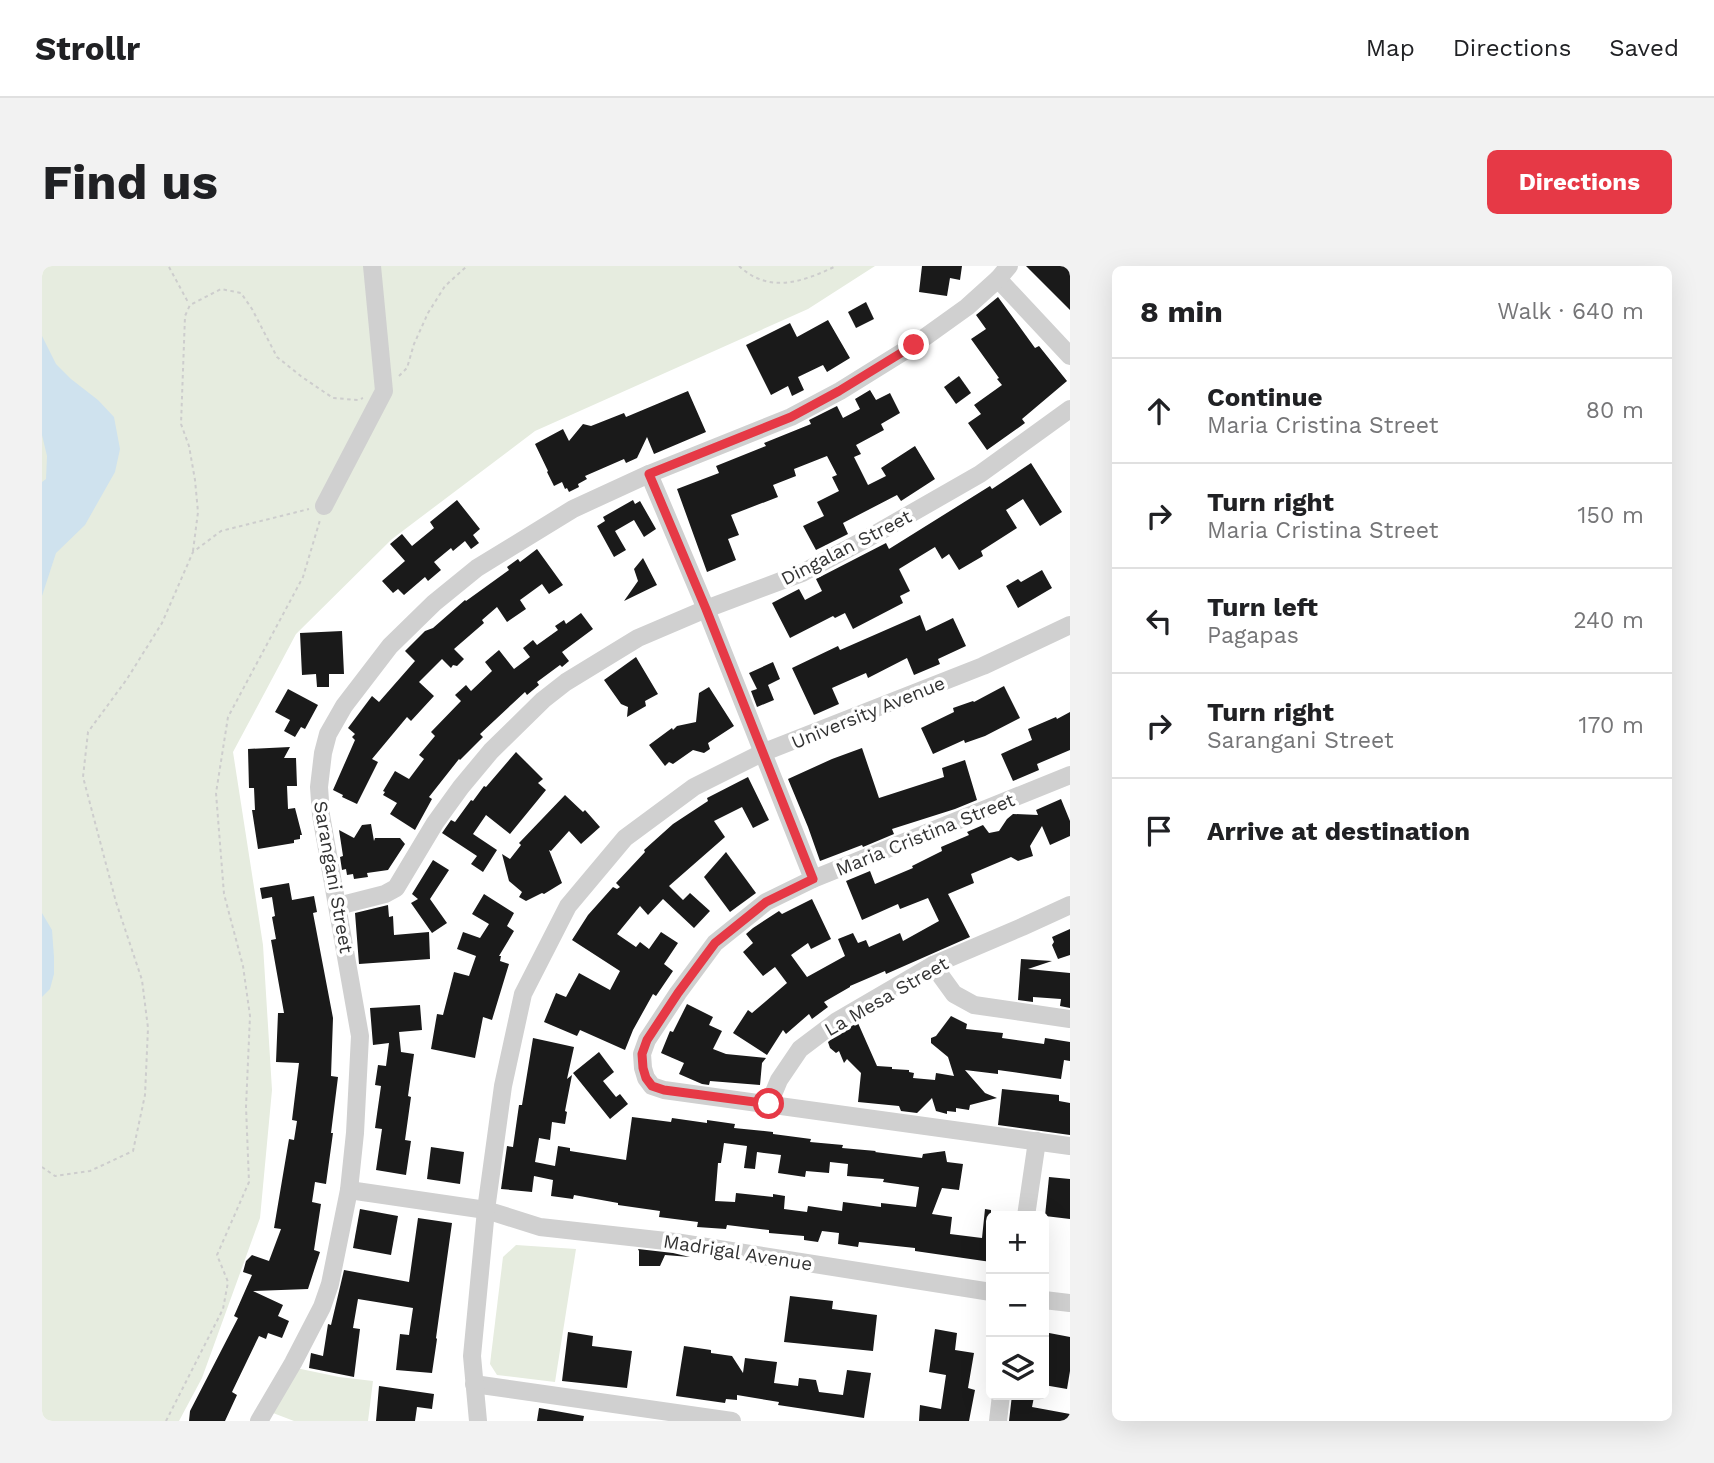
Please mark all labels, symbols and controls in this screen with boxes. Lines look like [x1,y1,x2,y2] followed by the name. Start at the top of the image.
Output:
[35,29,140,68] text: Strollr
[1366,34,1415,62] text: Map
[1453,34,1571,62] text: Directions
[1609,34,1679,62] text: Saved
[1487,150,1672,214] button: Directions
[42,153,218,211] text: Find us
[1140,294,1223,329] text: 8 min
[1497,298,1644,325] text: Walk · 640 m
[898,329,929,360] route end
[1207,382,1323,412] text: Continue
[1140,392,1178,430] icon: ahead
[1586,397,1644,424] text: 80 m
[1207,412,1438,439] text: Maria Cristina Street
[1207,487,1334,517] text: Turn right
[1140,497,1178,535] icon: right
[1578,502,1644,529] text: 150 m
[777,505,915,590] street label: Dingalan Street
[1207,517,1438,544] text: Maria Cristina Street
[1207,592,1318,622] text: Turn left
[1140,602,1178,640] icon: left
[1573,607,1644,634] text: 240 m
[1207,622,1299,649] text: Pagapas
[788,671,948,754] street label: University Avenue
[1207,697,1334,727] text: Turn right
[1140,707,1178,745] icon: right
[1579,712,1644,739] text: 170 m
[1207,727,1394,754] text: Sarangani Street
[832,788,1018,881] street label: Maria Cristina Street
[309,799,358,955] street label: Sarangani Street
[1140,812,1178,850] icon: arrive
[1207,816,1470,846] text: Arrive at destination
[820,952,952,1041] street label: La Mesa Street
[753,1088,784,1119] route start
[986,1211,1049,1400] map controls
[986,1211,1049,1274] button: +
[662,1229,814,1276] street label: Madrigal Avenue
[986,1274,1049,1337] button: −
[986,1337,1049,1400] button: layers

